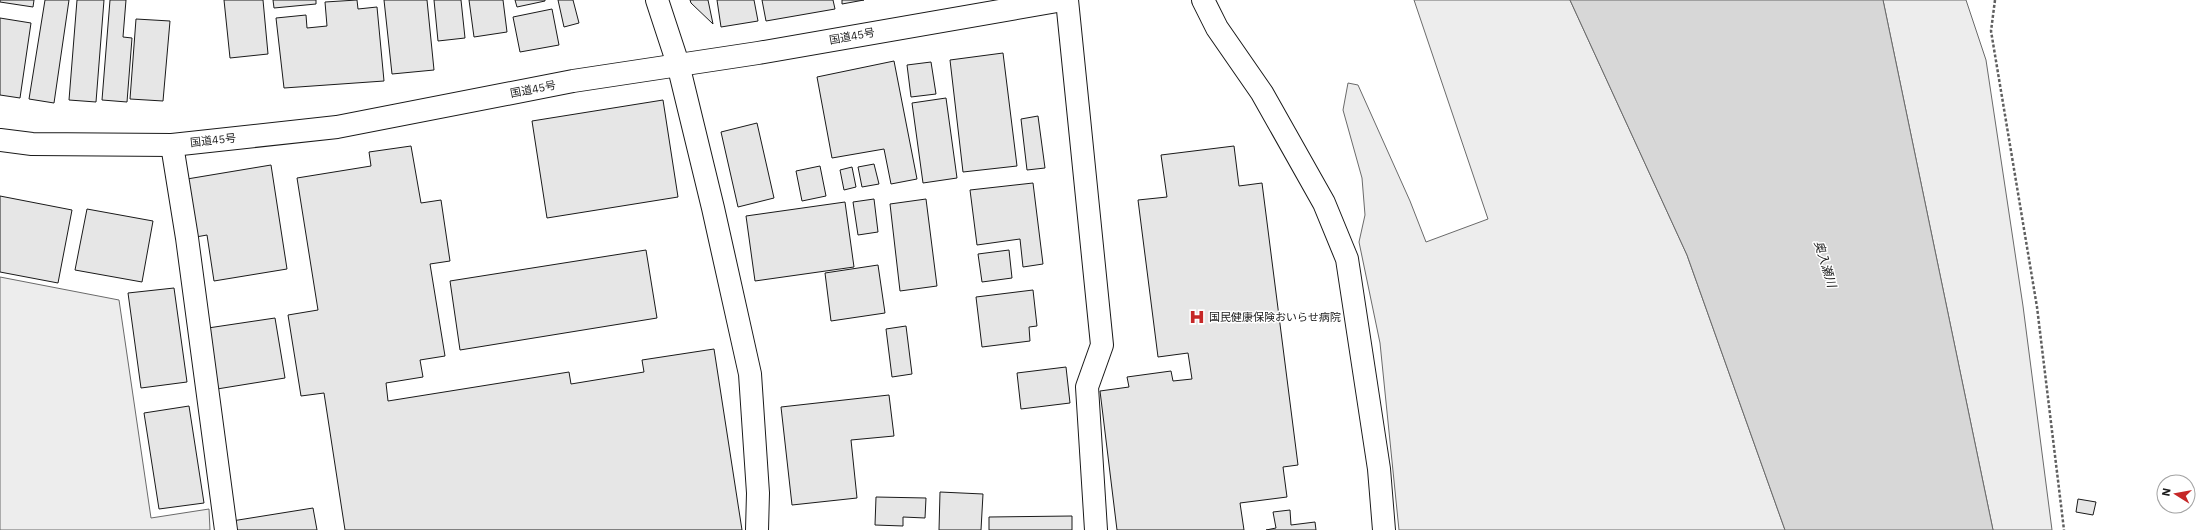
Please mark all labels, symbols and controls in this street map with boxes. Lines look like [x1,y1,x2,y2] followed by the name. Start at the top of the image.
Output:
[828,25,876,47] street label: 国道45号
[509,78,557,100] street label: 国道45号
[189,131,237,149] street label: 国道45号
[1811,239,1840,291] water label: 奥入瀬川
[1188,308,1206,326] hospital icon: 国民健康保険おいらせ病院
[1209,310,1341,324] place label: 国民健康保険おいらせ病院
[2156,474,2196,514] north arrow
[2159,487,2174,497] text: N

